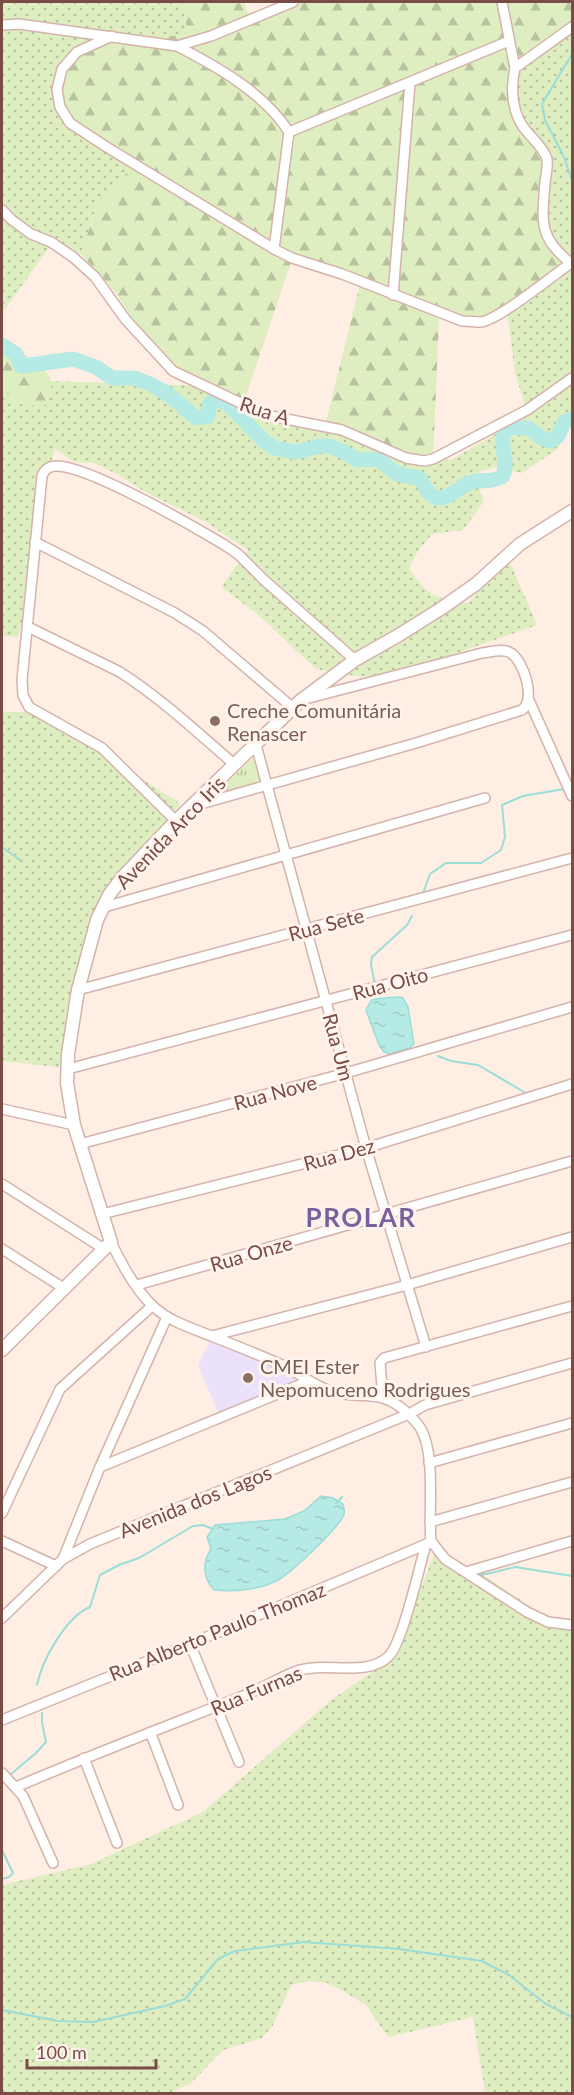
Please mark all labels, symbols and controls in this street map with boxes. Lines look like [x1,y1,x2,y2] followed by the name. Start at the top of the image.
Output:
[237,391,293,429] street label: Rua A
[227,698,401,745] place label: Creche Comunitária Renascer
[208,714,222,728] marker: Creche Comunitária Renascer
[110,771,230,893] street label: Avenida Arco Iris
[286,902,366,946] street label: Rua Sete
[350,961,430,1005] street label: Rua Oito
[318,1010,360,1084] street label: Rua Um
[231,1069,319,1115] street label: Rua Nove
[301,1133,377,1175] street label: Rua Dez
[306,1201,416,1233] district label: PROLAR
[207,1230,295,1276] street label: Rua Onze
[260,1354,471,1401] place label: CMEI Ester Nepomuceno Rodrigues
[241,1371,255,1385] marker: CMEI Ester Nepomuceno Rodrigues
[115,1459,275,1543] street label: Avenida dos Lagos
[105,1577,329,1685] street label: Rua Alberto Paulo Thomaz
[207,1660,305,1720] street label: Rua Furnas
[27,2032,156,2070] scale bar
[36,2041,87,2063] text: 100 m

